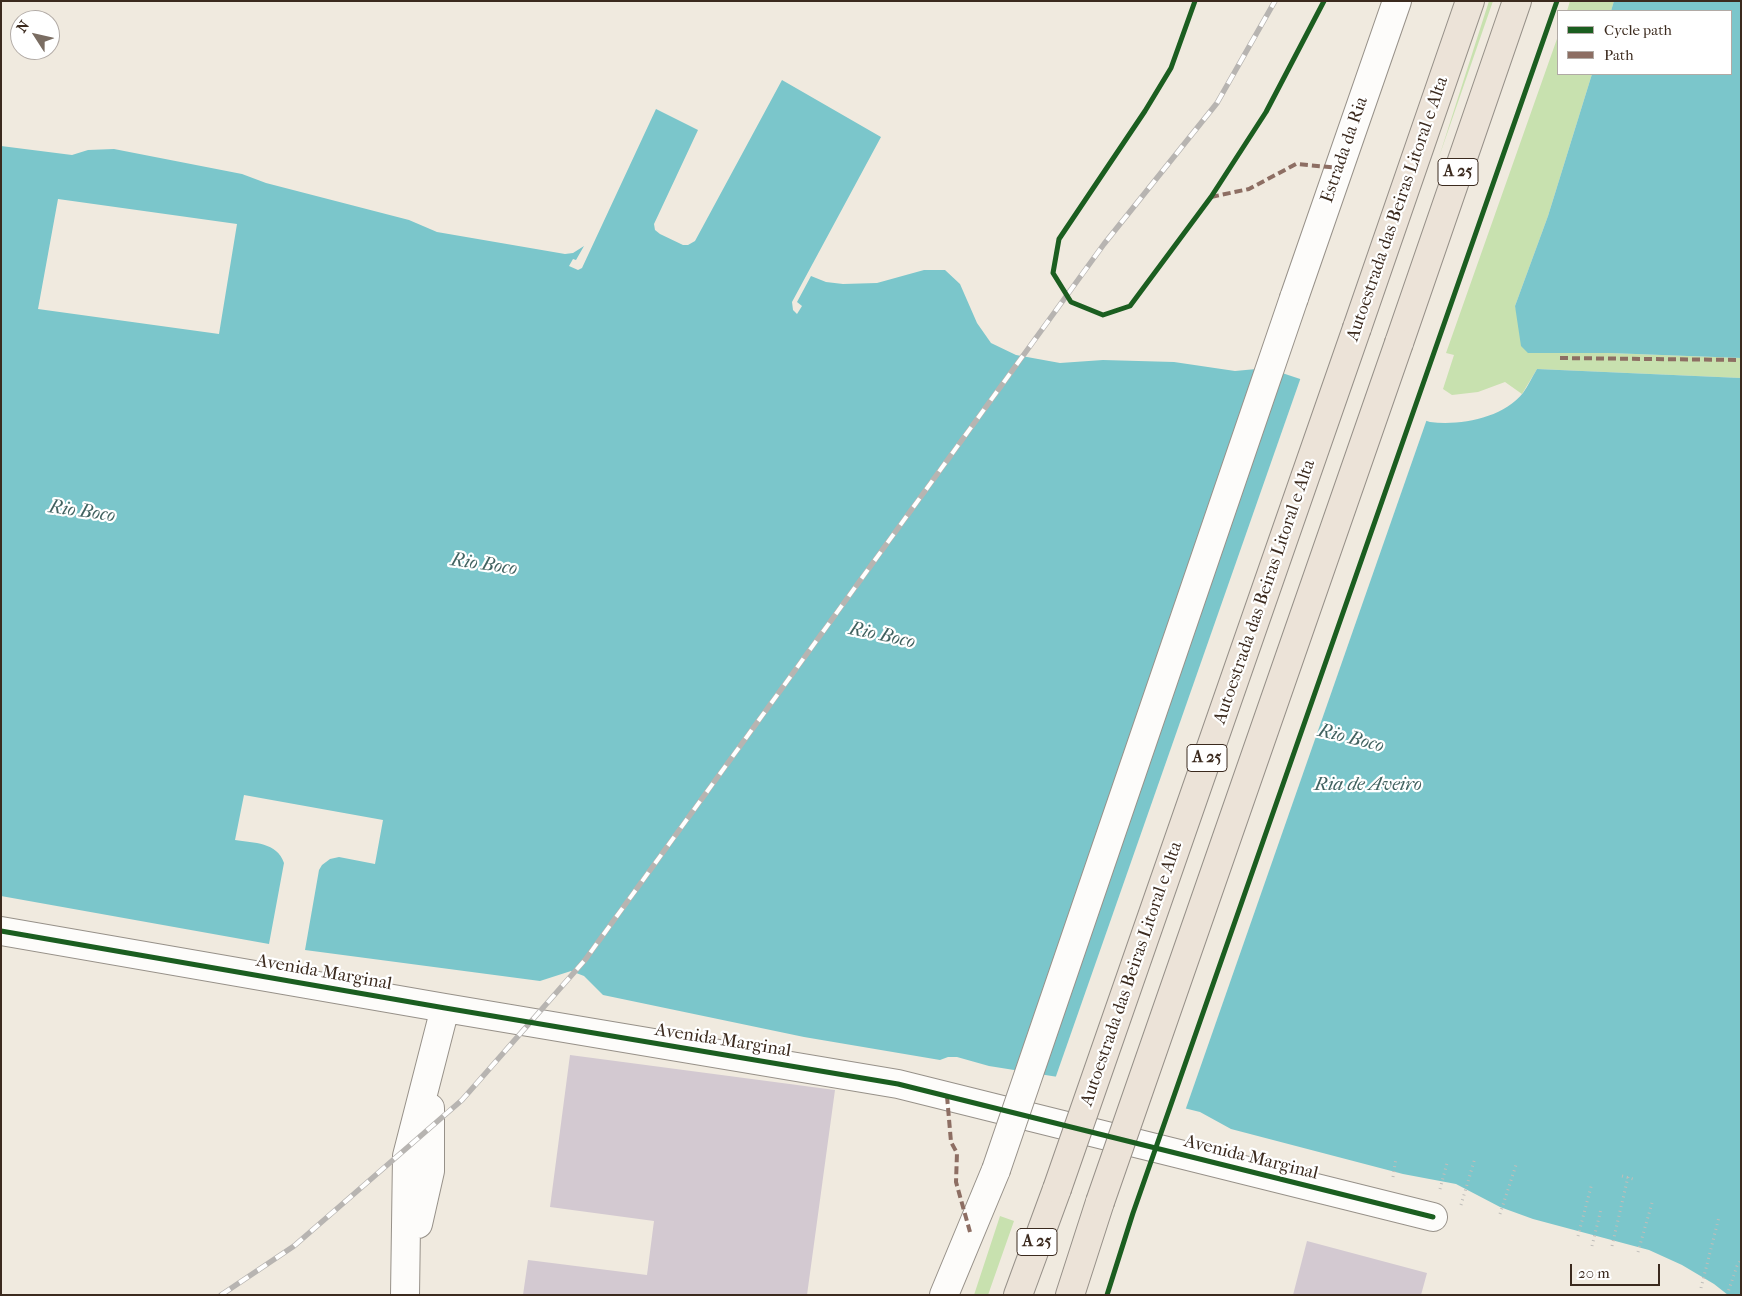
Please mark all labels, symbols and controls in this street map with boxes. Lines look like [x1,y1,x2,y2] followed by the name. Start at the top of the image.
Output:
[10,10,60,60] north arrow
[1557,10,1732,75] legend
[13,17,33,36] text: N
[1604,21,1672,39] text: Cycle path
[1604,46,1634,64] text: Path
[1342,74,1454,344] street label: Autoestrada das Beiras Litoral e Alta
[1317,94,1373,206] street label: Estrada da Ria
[1438,158,1478,186] road number: A 25
[1209,457,1321,727] street label: Autoestrada das Beiras Litoral e Alta
[47,496,117,528] water label: Rio Boco
[449,549,519,581] water label: Rio Boco
[847,618,917,654] water label: Rio Boco
[1316,720,1386,758] water label: Rio Boco
[1187,744,1227,771] road number: A 25
[1314,774,1422,796] water label: Ria de Aveiro
[1076,839,1188,1109] street label: Autoestrada das Beiras Litoral e Alta
[254,950,394,996] street label: Avenida Marginal
[653,1020,793,1062] street label: Avenida Marginal
[1182,1131,1320,1185] street label: Avenida Marginal
[1017,1228,1057,1256] road number: A 25
[1572,1254,1662,1286] scale bar
[1578,1264,1610,1282] text: 20 m

